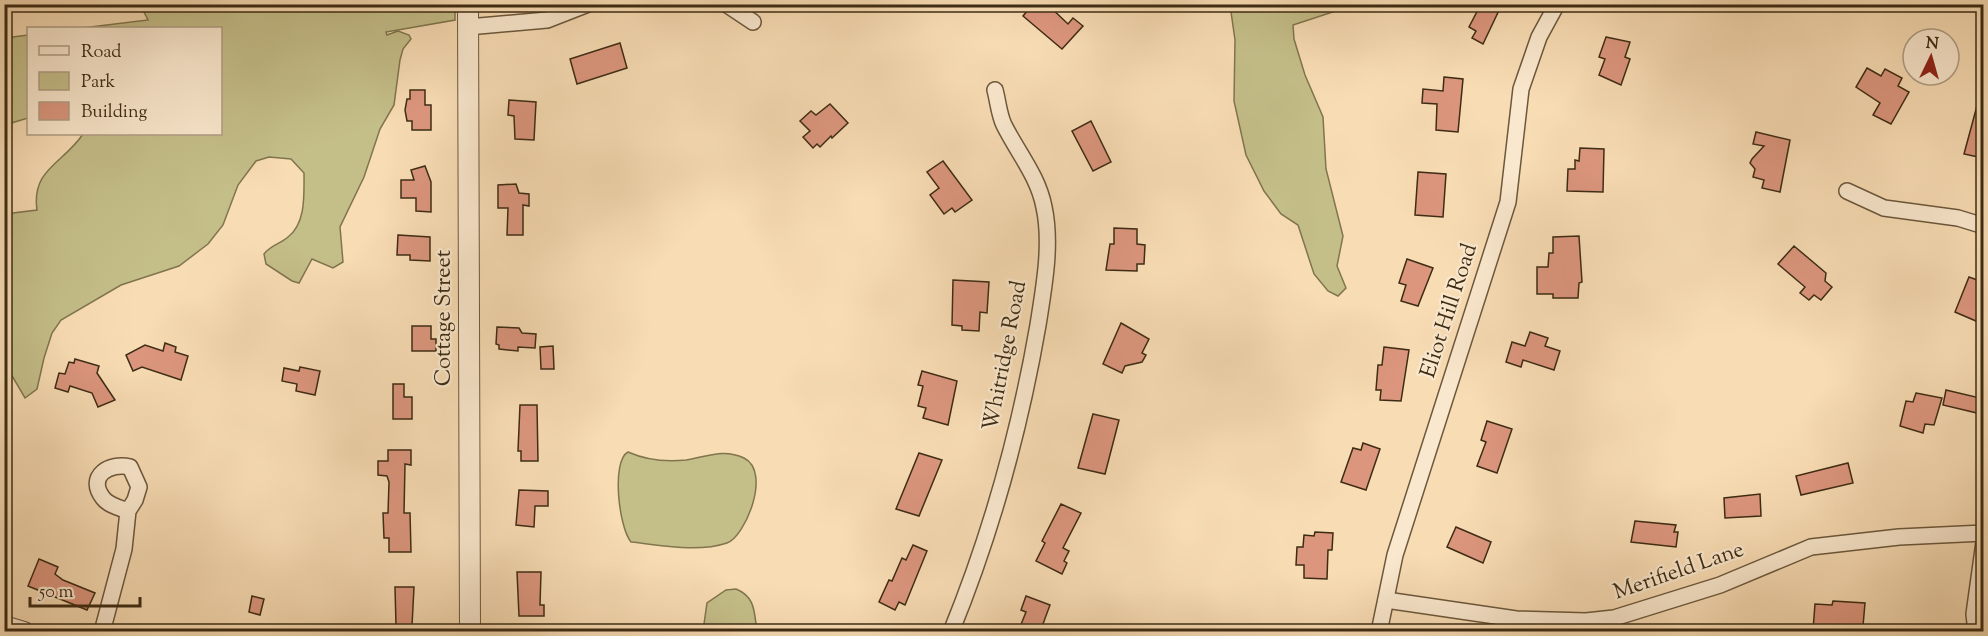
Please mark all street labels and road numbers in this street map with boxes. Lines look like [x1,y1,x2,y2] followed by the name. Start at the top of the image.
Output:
[1413,240,1487,382] street label: Eliot Hill Road
[429,249,461,386] street label: Cottage Street
[976,278,1036,434] street label: Whitridge Road
[1609,535,1749,609] street label: Merifield Lane

